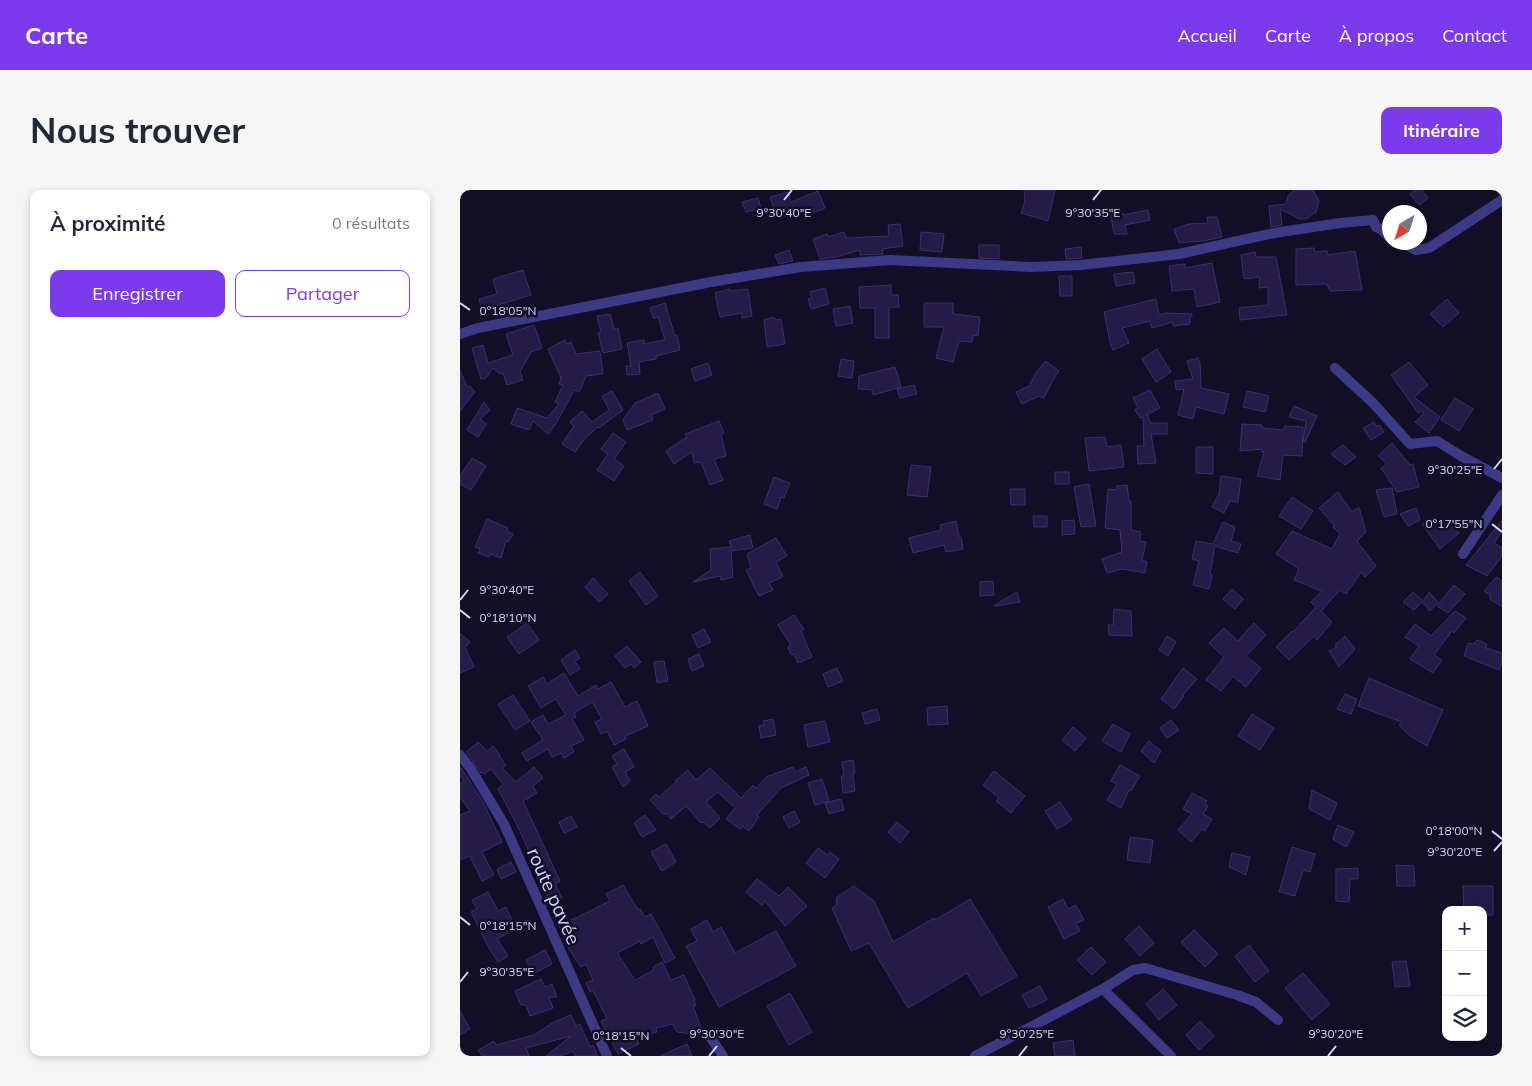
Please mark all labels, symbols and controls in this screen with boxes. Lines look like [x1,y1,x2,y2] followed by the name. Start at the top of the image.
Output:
[25,20,88,50] text: Carte
[1177,24,1237,47] text: Accueil
[1265,24,1311,47] text: Carte
[1339,24,1414,47] text: À propos
[1442,24,1507,47] text: Contact
[1381,107,1502,154] button: Itinéraire
[30,108,245,152] text: Nous trouver
[757,205,811,220] text: 9°30'40"E
[1066,205,1120,220] text: 9°30'35"E
[1382,205,1427,250] north arrow
[50,210,166,236] text: À proximité
[332,213,410,233] text: 0 résultats
[50,270,225,317] button: Enregistrer
[235,270,410,317] button: Partager
[480,303,536,318] text: 0°18'05"N
[1428,462,1482,477] text: 9°30'25"E
[1426,516,1482,531] text: 0°17'55"N
[480,582,534,597] text: 9°30'40"E
[480,610,536,625] text: 0°18'10"N
[1426,823,1482,838] text: 0°18'00"N
[522,844,586,948] street label: route pavée
[1428,844,1482,859] text: 9°30'20"E
[1442,906,1487,1041] map controls
[1442,906,1487,951] button: +
[480,918,536,933] text: 0°18'15"N
[1442,951,1487,996] button: −
[480,964,534,979] text: 9°30'35"E
[1442,996,1487,1041] button: layers
[690,1026,744,1041] text: 9°30'30"E
[1000,1026,1054,1041] text: 9°30'25"E
[1309,1026,1363,1041] text: 9°30'20"E
[593,1028,649,1043] text: 0°18'15"N

